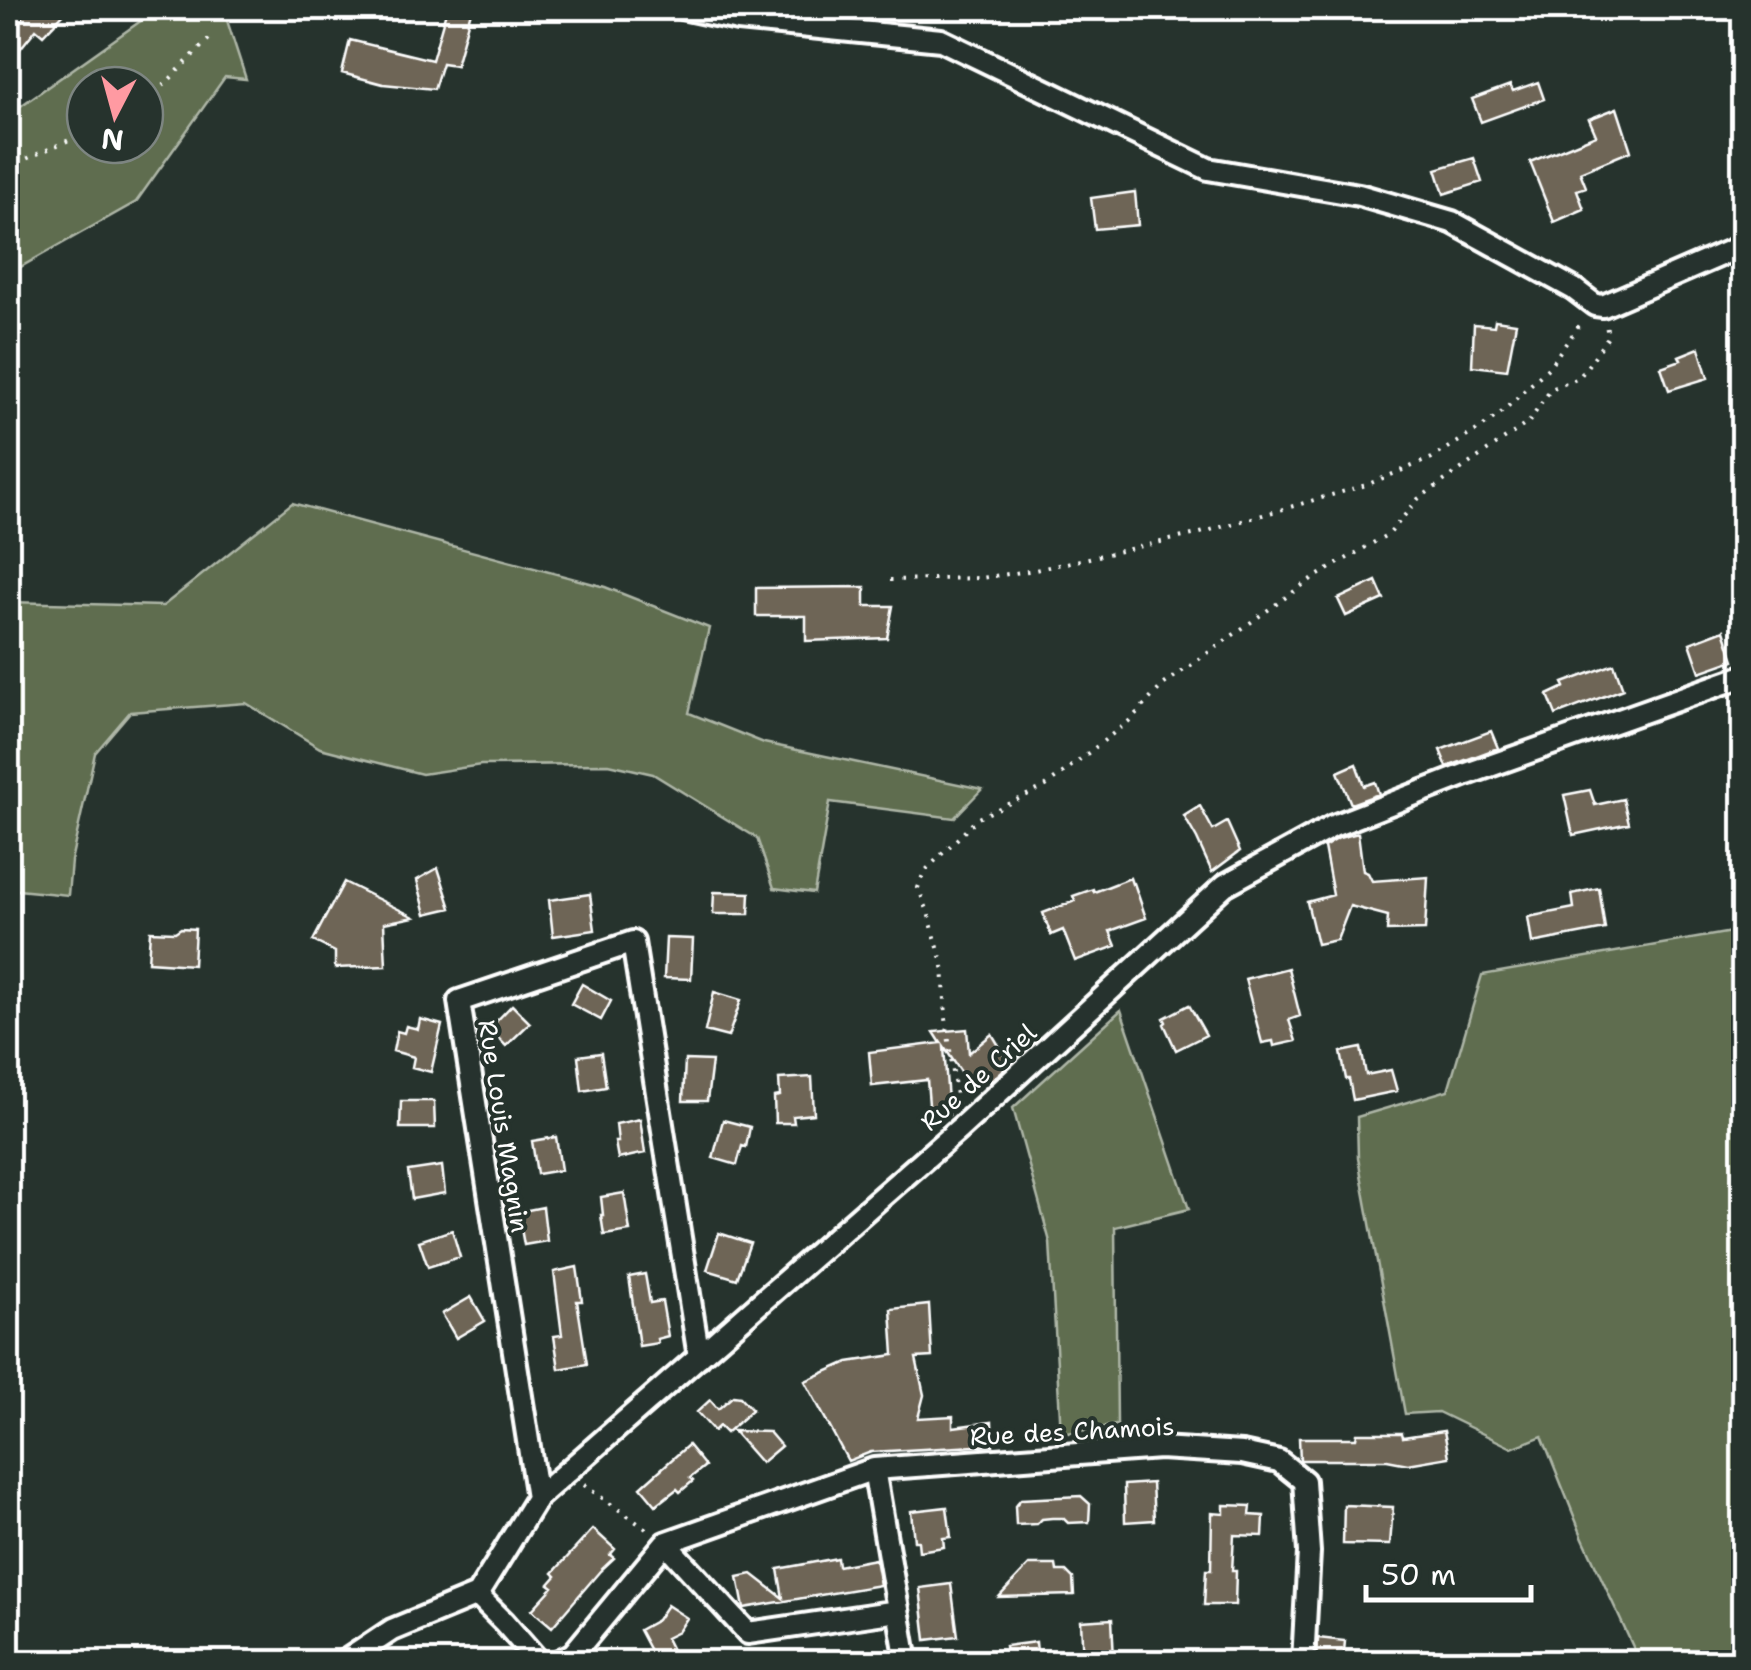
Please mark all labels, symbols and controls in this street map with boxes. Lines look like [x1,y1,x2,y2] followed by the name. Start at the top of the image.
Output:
[65,65,165,165] north arrow
[99,120,125,160] text: N
[913,1015,1044,1138] street label: Rue de Criel
[470,1017,538,1235] street label: Rue Louis Magnin
[969,1409,1175,1453] street label: Rue des Chamois
[1366,1540,1531,1602] scale bar
[1381,1554,1456,1595] text: 50 m

